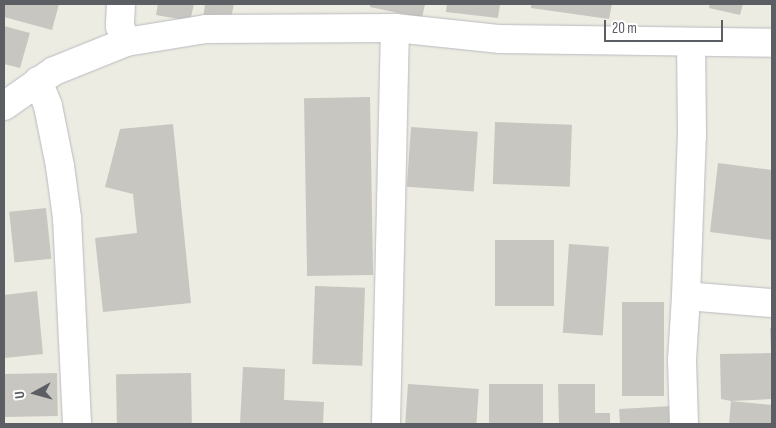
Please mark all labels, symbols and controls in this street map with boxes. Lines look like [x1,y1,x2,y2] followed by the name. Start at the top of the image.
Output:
[606,10,725,42] scale bar
[612,19,637,38] text: 20 m
[10,368,60,418] north arrow
[11,390,28,400] text: U

